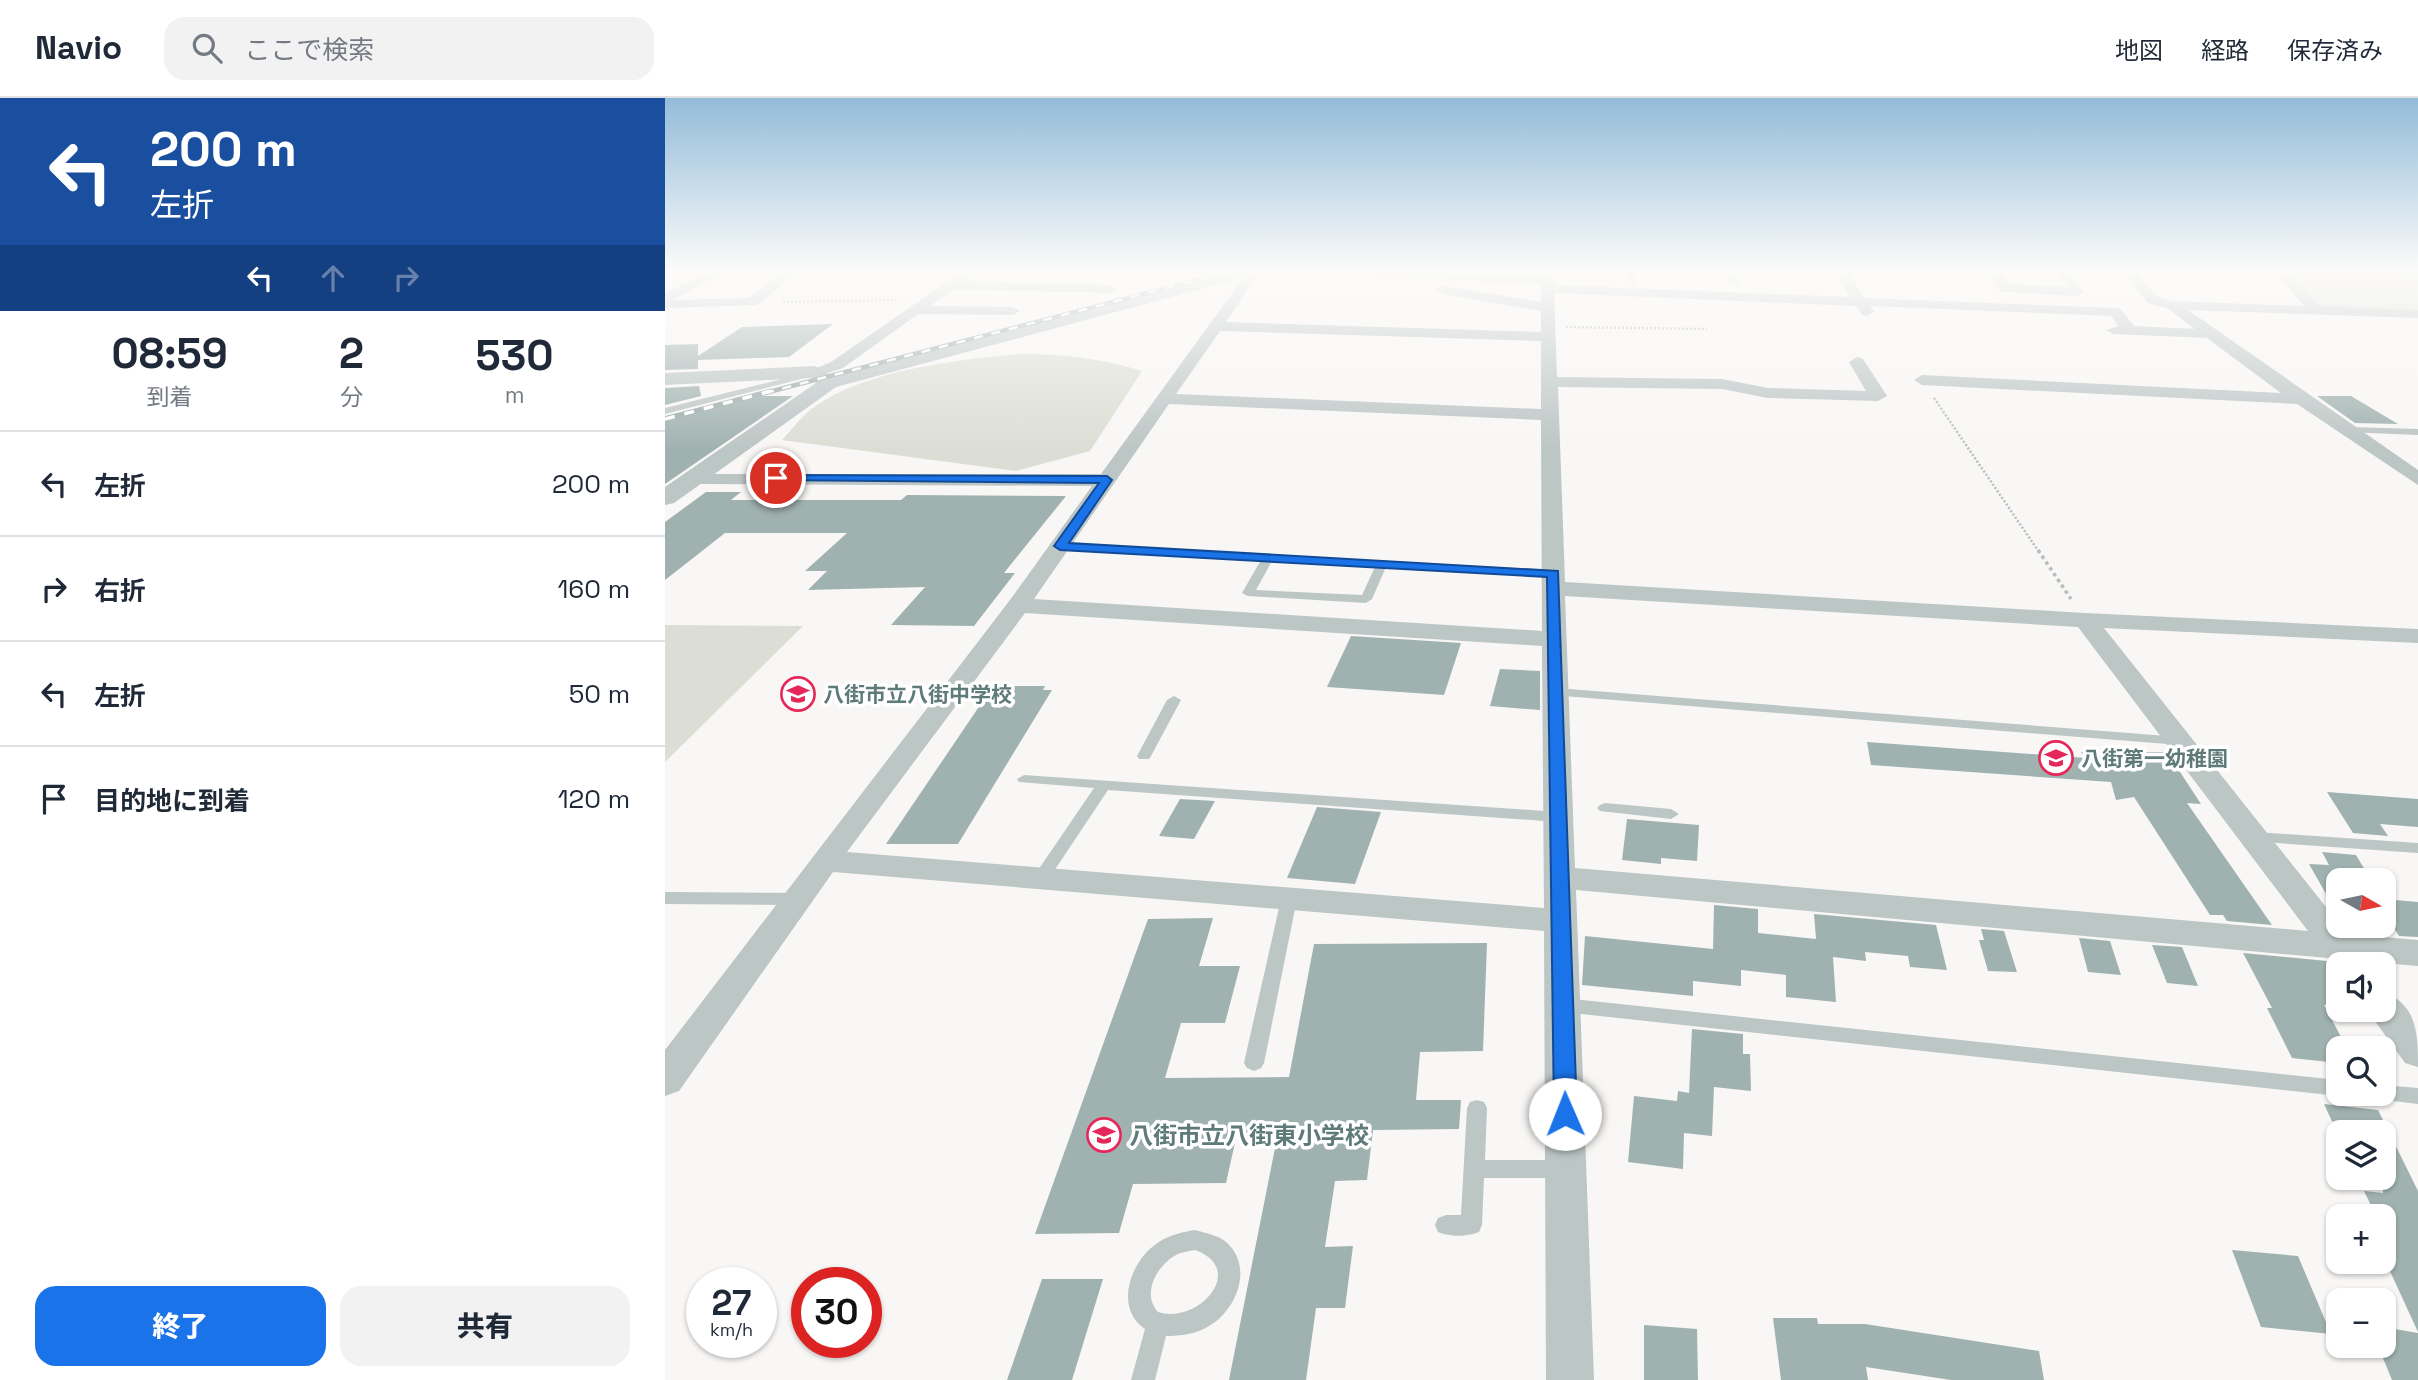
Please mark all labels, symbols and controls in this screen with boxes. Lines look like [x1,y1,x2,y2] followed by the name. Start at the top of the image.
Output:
[164,17,654,80] search box
[35,27,122,69] text: Navio
[188,29,226,67] icon: search
[244,33,374,67] text: ここで検索
[2115,35,2163,66] text: 地図
[2201,35,2249,66] text: 経路
[2287,35,2383,66] text: 保存済み
[150,118,297,180] text: 200 m
[35,126,126,217] icon: left
[150,185,214,225] text: 左折
[241,259,279,297] icon: left
[314,259,352,297] icon: ahead
[387,259,425,297] icon: right
[112,327,228,380] text: 08:59
[339,327,364,380] text: 2
[476,329,554,382] text: 530
[505,380,524,410] text: m
[147,382,193,412] text: 到着
[340,382,363,412] text: 分
[746,448,806,508] pin
[757,459,795,497] icon: arrive
[35,465,73,503] icon: left
[552,467,630,501] text: 200 m
[94,469,146,503] text: 左折
[35,570,73,608] icon: right
[558,572,630,606] text: 160 m
[94,574,146,608] text: 右折
[35,675,73,713] icon: left
[779,675,817,713] school or university icon: 八街市立八街中学校
[569,677,630,711] text: 50 m
[94,679,146,713] text: 左折
[823,681,1012,708] place label: 八街市立八街中学校
[2037,739,2075,777] school or university icon: 八街第一幼稚園
[2081,745,2228,772] place label: 八街第一幼稚園
[35,780,73,818] icon: arrive
[558,782,630,816] text: 120 m
[94,784,250,818] text: 目的地に到着
[2326,868,2396,938] north arrow
[2326,868,2396,1358] map controls
[2326,952,2396,1022] button: sound
[2326,1036,2396,1106] button: search
[1528,1077,1602,1151] position arrow
[1085,1116,1123,1154] school or university icon: 八街市立八街東小学校
[1129,1120,1369,1151] place label: 八街市立八街東小学校
[2326,1120,2396,1190] button: layers
[2326,1204,2396,1274] button: +
[791,1267,882,1358] speed limit sign: 30
[712,1281,751,1325] text: 27
[35,1286,326,1366] button: 終了
[340,1286,630,1366] button: 共有
[2326,1288,2396,1358] button: −
[710,1318,753,1341] text: km/h

